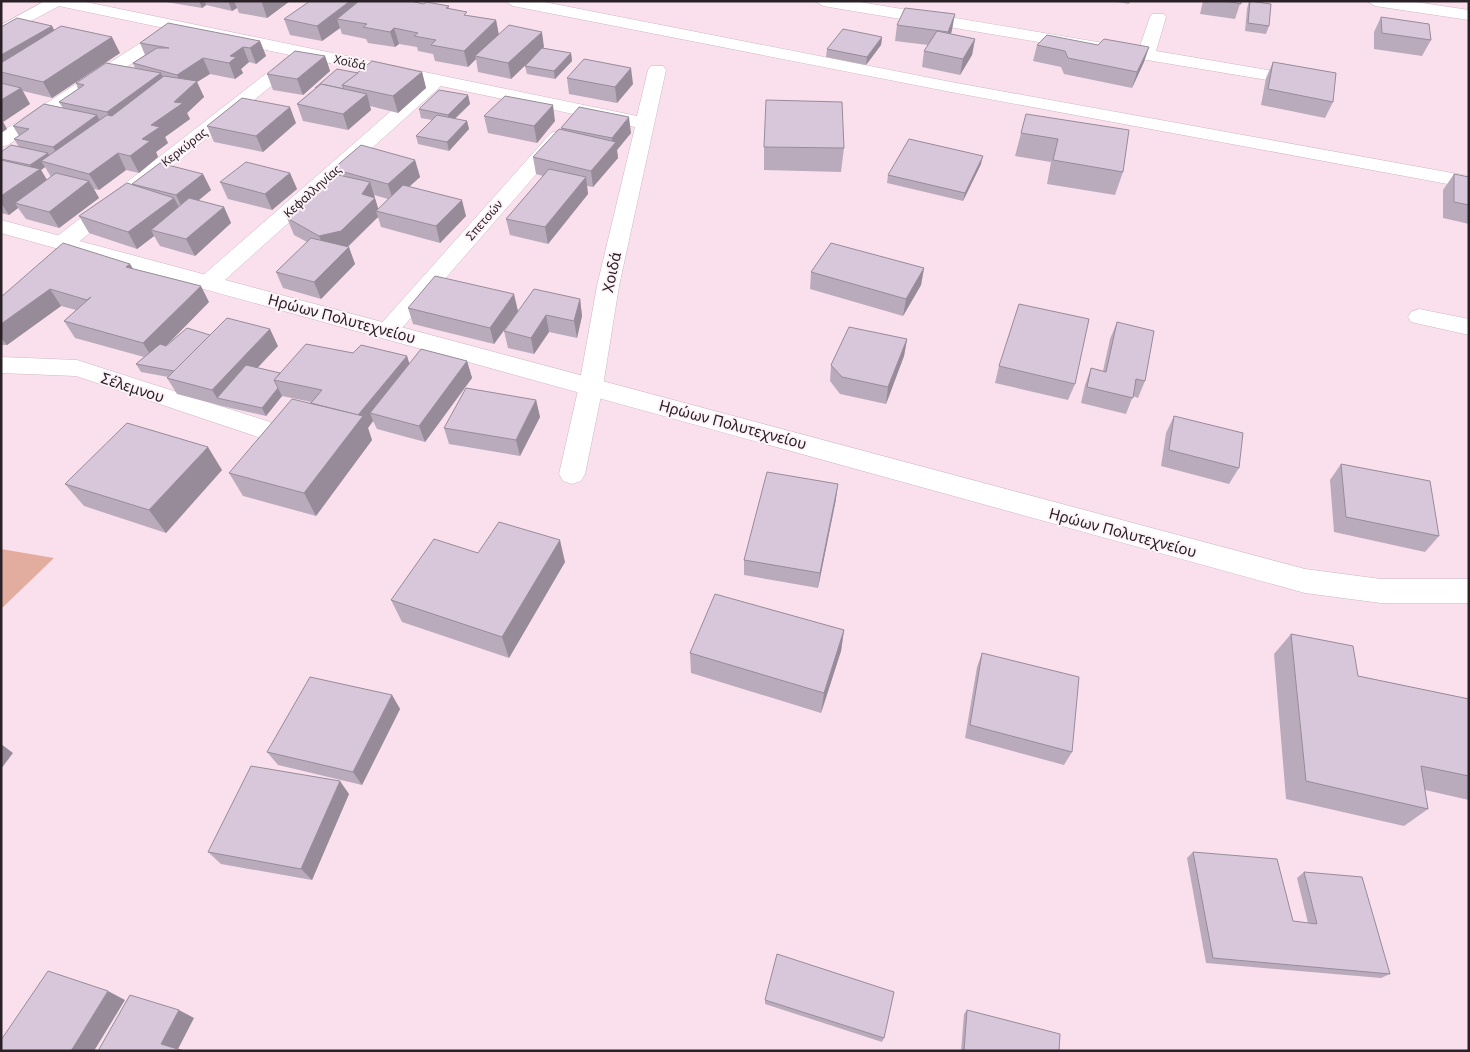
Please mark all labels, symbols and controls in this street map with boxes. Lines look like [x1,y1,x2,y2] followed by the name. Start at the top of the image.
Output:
[332,50,368,74] street label: Χοϊδά
[157,124,211,170] street label: Κερκύρας
[280,161,345,221] street label: Κεφαλληνίας
[462,196,506,244] street label: Σπετσών
[597,249,625,294] street label: Χοιδά
[266,289,418,347] street label: Ηρώων Πολυτεχνείου
[99,367,167,407] street label: Σέλεμνου
[657,395,809,453] street label: Ηρώων Πολυτεχνείου
[1047,503,1199,561] street label: Ηρώων Πολυτεχνείου

